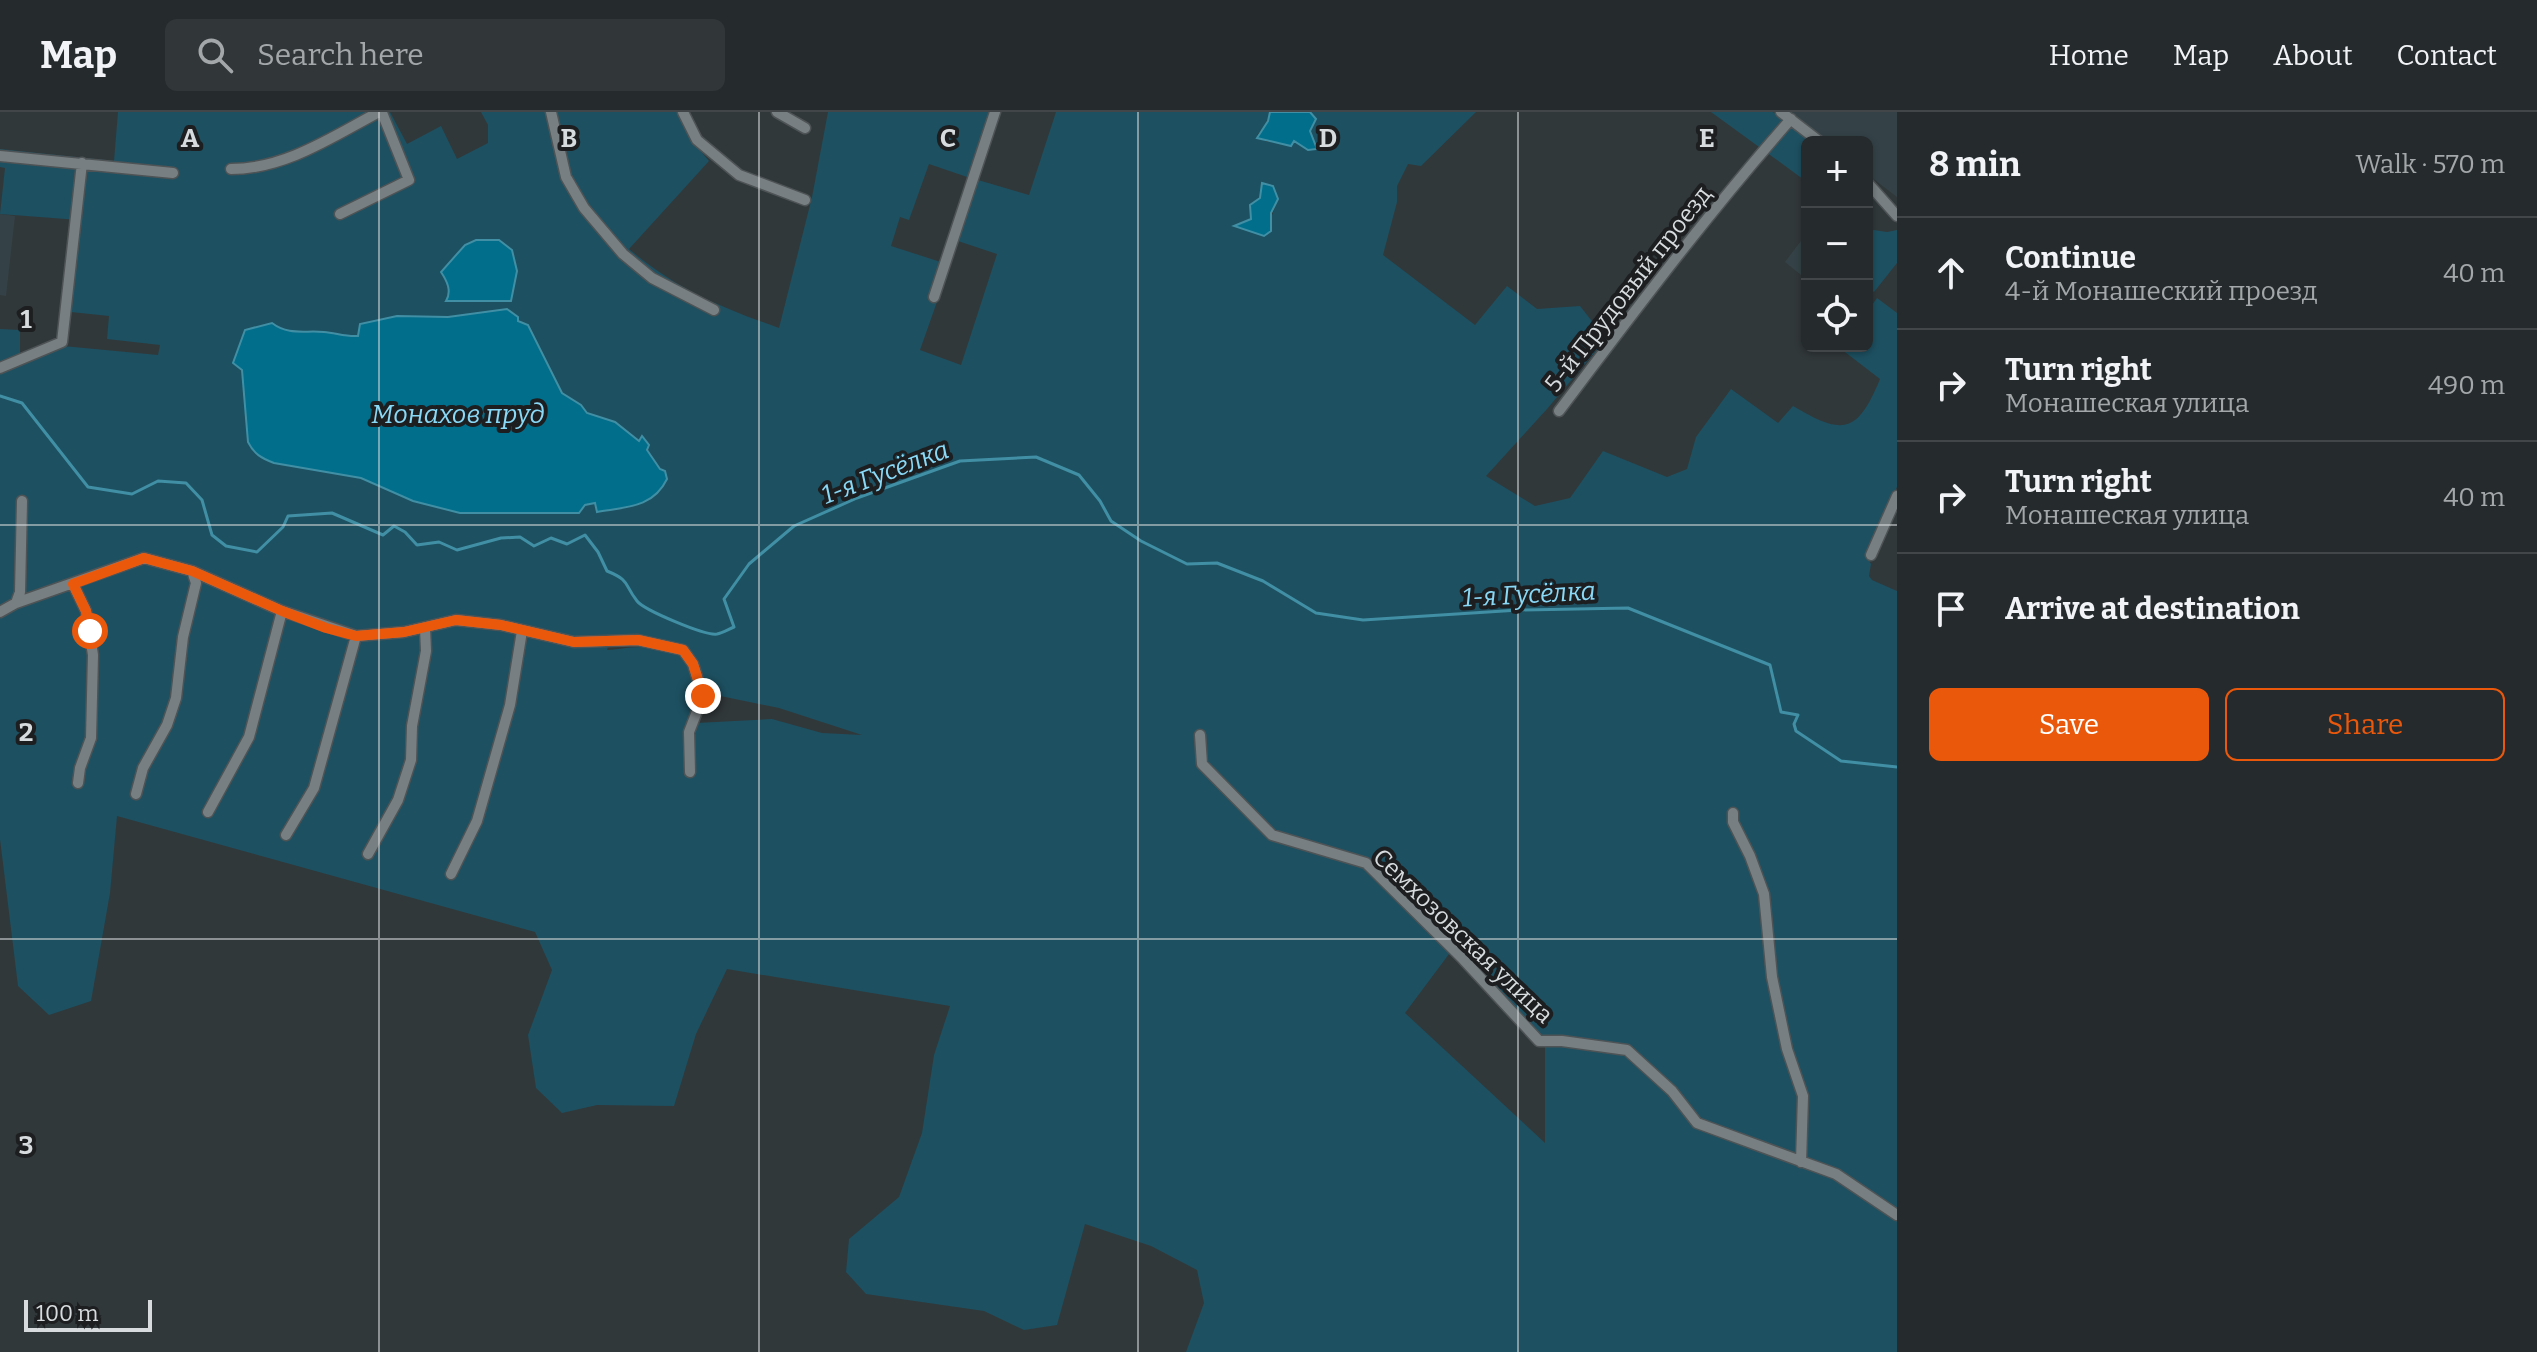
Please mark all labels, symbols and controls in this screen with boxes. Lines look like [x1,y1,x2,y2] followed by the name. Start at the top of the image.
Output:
[165,19,725,91] search box
[40,32,117,78] text: Map
[193,33,237,77] icon: search
[257,37,424,73] text: Search here
[2049,39,2129,72] text: Home
[2173,39,2229,72] text: Map
[2273,39,2353,72] text: About
[2397,39,2497,72] text: Contact
[181,123,200,154] text: A
[561,123,577,154] text: B
[940,123,956,154] text: C
[1319,123,1337,154] text: D
[1699,123,1715,154] text: E
[1801,136,1873,352] map controls
[1801,136,1873,208] button: +
[1929,144,2021,185] text: 8 min
[2356,149,2505,180] text: Walk · 570 m
[1539,181,1717,397] street label: 5-й Прудовый проезд
[1801,208,1873,280] button: −
[2005,240,2136,276] text: Continue
[1929,251,1973,295] icon: ahead
[2443,258,2505,289] text: 40 m
[2005,276,2318,307] text: 4-й Монашеский проезд
[1801,280,1873,352] button: locate
[20,304,32,335] text: 1
[2005,352,2152,388] text: Turn right
[1929,363,1973,407] icon: right
[2428,370,2505,401] text: 490 m
[2005,388,2249,419] text: Монашеская улица
[371,399,545,430] water label: Монахов пруд
[817,434,953,511] water label: 1-я Гусёлка
[2005,464,2152,500] text: Turn right
[1929,475,1973,519] icon: right
[2443,482,2505,513] text: 40 m
[2005,500,2249,531] text: Монашеская улица
[1461,576,1597,613] water label: 1-я Гусёлка
[1929,587,1973,631] icon: arrive
[2005,591,2300,627] text: Arrive at destination
[72,613,108,649] route start
[685,678,721,714] route end
[1929,688,2209,761] button: Save
[2225,688,2505,761] button: Share
[19,717,33,748] text: 2
[1367,843,1559,1029] street label: Семхозовская улица
[19,1130,33,1161] text: 3
[24,1296,152,1332] scale bar
[36,1300,99,1327] text: 100 m

